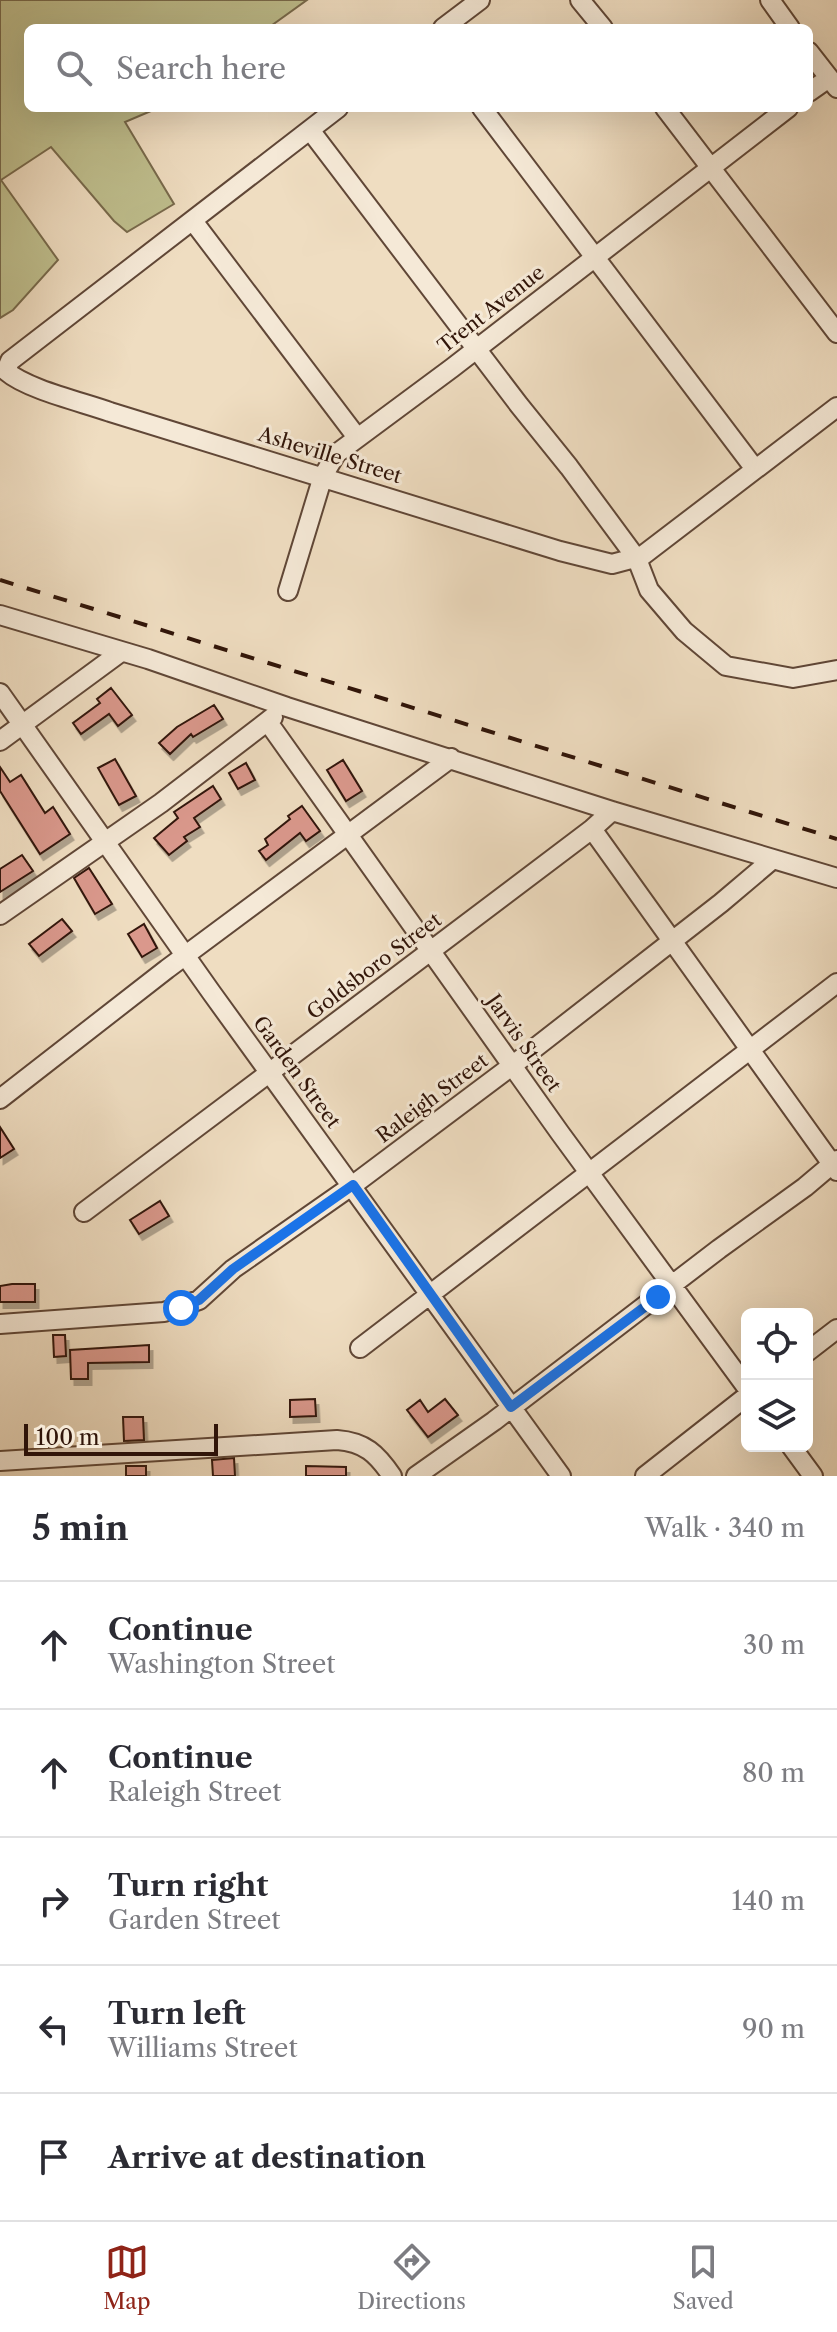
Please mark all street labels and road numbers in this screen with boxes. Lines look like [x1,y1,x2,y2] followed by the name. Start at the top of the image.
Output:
[433,260,549,358] street label: Trent Avenue
[254,421,405,488] street label: Asheville Street
[302,908,446,1024] street label: Goldsboro Street
[480,987,566,1096] street label: Jarvis Street
[248,1011,346,1133] street label: Garden Street
[371,1048,493,1148] street label: Raleigh Street

